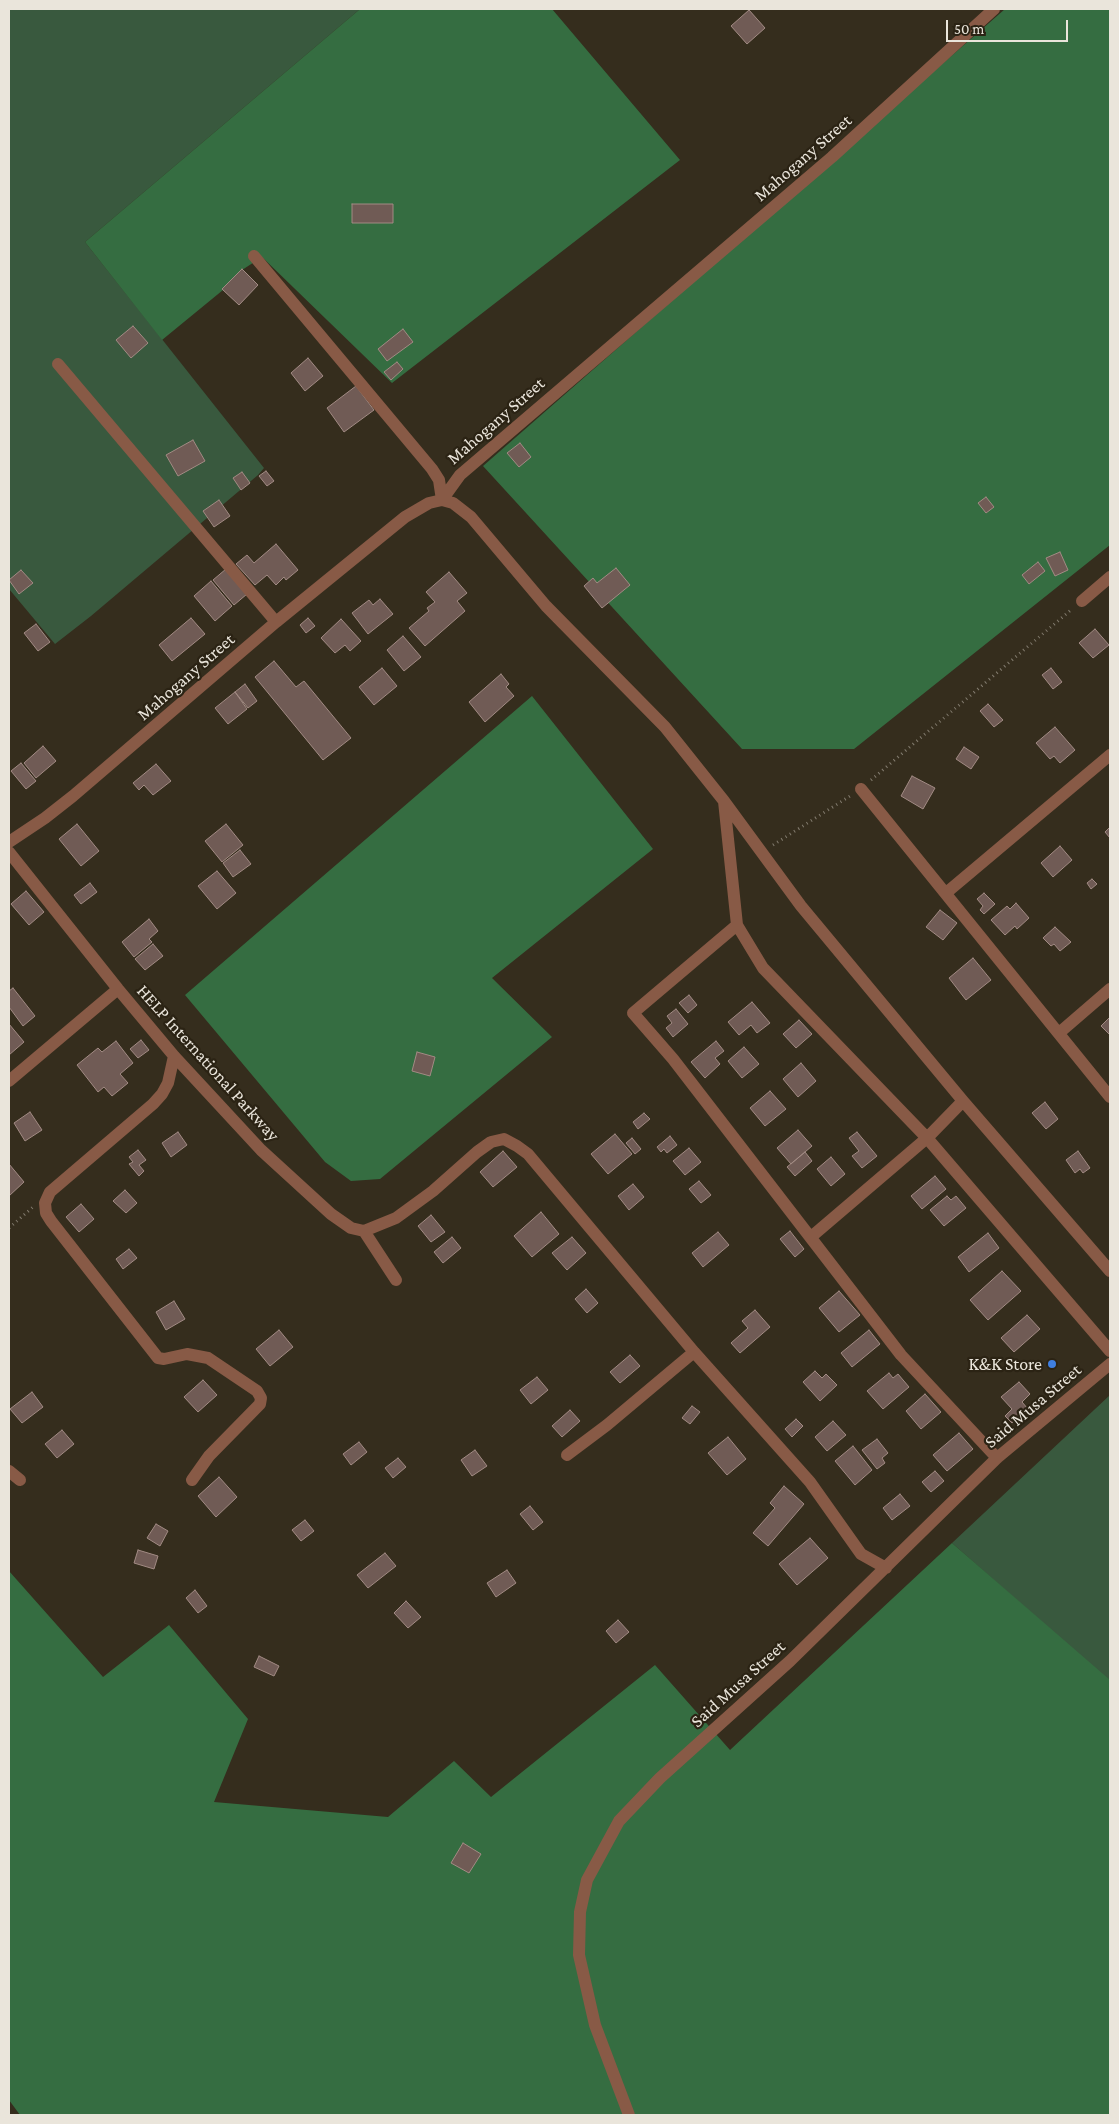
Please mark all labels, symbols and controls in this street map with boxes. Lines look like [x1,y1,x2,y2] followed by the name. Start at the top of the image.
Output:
[949,10,1072,42] scale bar
[954,21,984,37] text: 50 m
[750,110,856,206] street label: Mahogany Street
[443,373,549,469] street label: Mahogany Street
[133,629,239,725] street label: Mahogany Street
[132,980,284,1146] street label: HELP International Parkway
[968,1353,1042,1375] place label: K&K Store
[1046,1358,1058,1370] marker: K&K Store
[980,1359,1086,1453] street label: Said Musa Street
[686,1636,790,1732] street label: Said Musa Street

